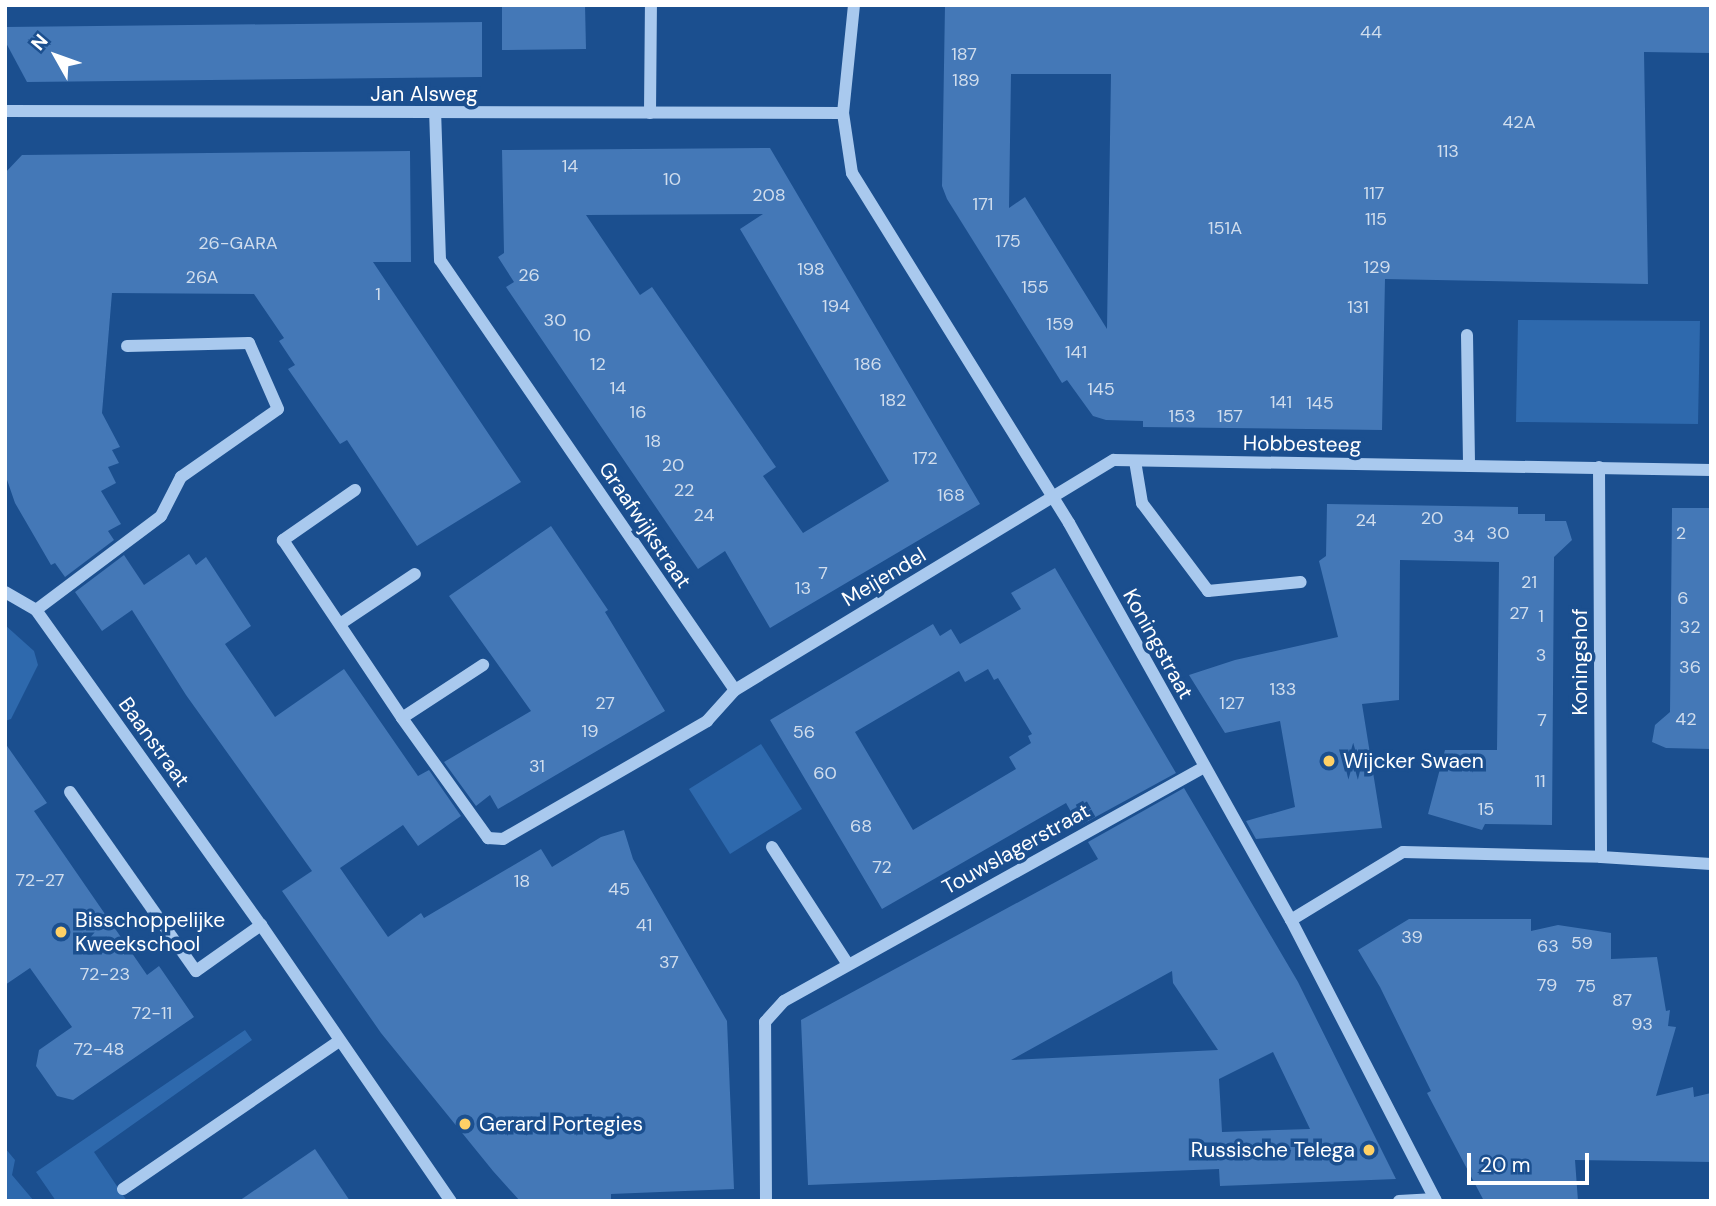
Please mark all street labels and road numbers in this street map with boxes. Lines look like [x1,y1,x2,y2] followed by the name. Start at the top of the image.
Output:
[370,81,478,107] street label: Jan Alsweg
[1243,430,1361,458] street label: Hobbesteeg
[594,457,696,593] street label: Graafwijkstraat
[837,542,931,612] street label: Meijendel
[1117,585,1199,703] street label: Koningstraat
[1567,608,1593,716] street label: Koningshof
[113,692,195,792] street label: Baanstraat
[938,798,1094,900] street label: Touwslagerstraat

